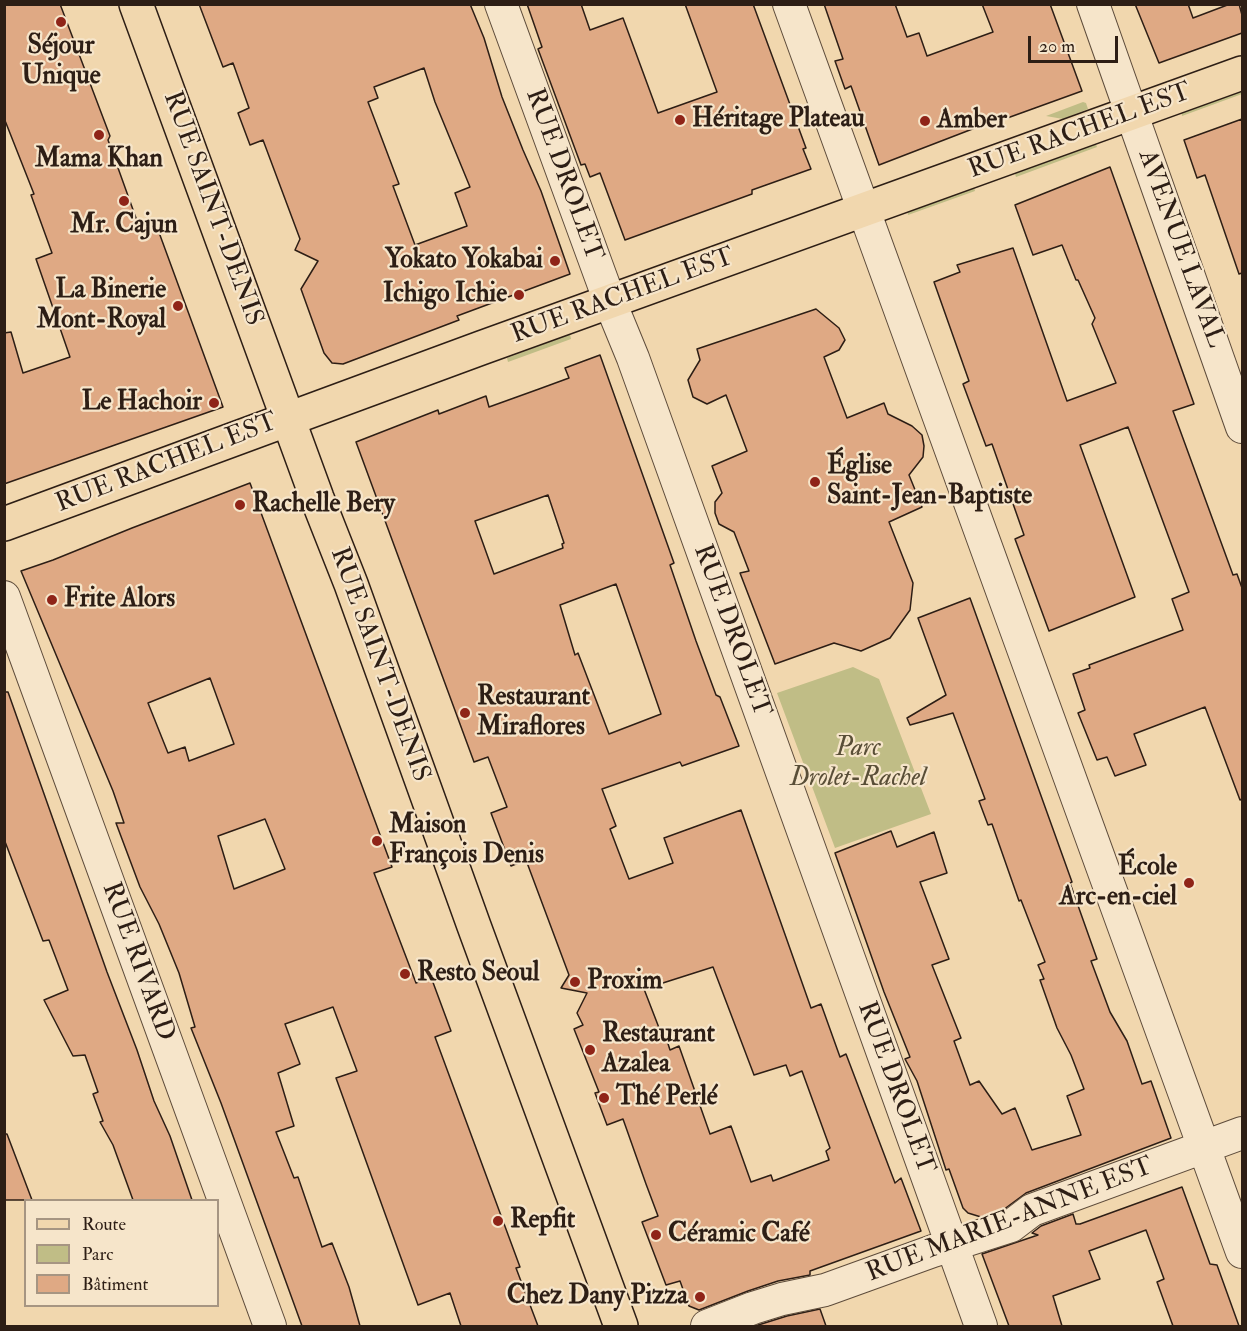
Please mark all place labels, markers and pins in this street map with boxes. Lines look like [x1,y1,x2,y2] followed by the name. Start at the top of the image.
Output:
[54,15,68,29] marker: Séjour Unique
[21,31,101,92] place label: Séjour Unique
[692,104,865,136] place label: Héritage Plateau
[937,105,1007,137] place label: Amber
[673,113,687,127] marker: Héritage Plateau
[918,114,932,128] marker: Amber
[92,128,106,142] marker: Mama Khan
[35,144,163,176] place label: Mama Khan
[117,194,131,208] marker: Mr. Cajun
[70,210,178,242] place label: Mr. Cajun
[385,245,543,277] place label: Yokato Yokabai
[548,254,562,268] marker: Yokato Yokabai
[37,275,166,336] place label: La Binerie Mont-Royal
[383,279,507,311] place label: Ichigo Ichie
[512,288,526,302] marker: Ichigo Ichie
[171,299,185,313] marker: La Binerie Mont-Royal
[82,387,202,419] place label: Le Hachoir
[207,396,221,410] marker: Le Hachoir
[827,451,1032,512] place label: Église Saint-Jean-Baptiste
[808,475,822,489] marker: Église Saint-Jean-Baptiste
[252,489,395,521] place label: Rachelle Bery
[233,498,247,512] marker: Rachelle Bery
[64,584,175,616] place label: Frite Alors
[45,593,59,607] marker: Frite Alors
[477,682,590,744] place label: Restaurant Miraflores
[458,706,472,720] marker: Restaurant Miraflores
[389,810,544,872] place label: Maison François Denis
[370,834,384,848] marker: Maison François Denis
[1059,852,1177,914] place label: École Arc-en-ciel
[1182,876,1196,890] marker: École Arc-en-ciel
[417,958,539,990] place label: Resto Seoul
[587,966,662,998] place label: Proxim
[398,967,412,981] marker: Resto Seoul
[568,975,582,989] marker: Proxim
[602,1019,715,1080] place label: Restaurant Azalea
[583,1043,597,1057] marker: Restaurant Azalea
[616,1082,718,1114] place label: Thé Perlé
[597,1091,611,1105] marker: Thé Perlé
[510,1205,575,1237] place label: Repfit
[491,1214,505,1228] marker: Repfit
[668,1219,810,1251] place label: Céramic Café
[649,1228,663,1242] marker: Céramic Café
[507,1281,688,1313] place label: Chez Dany Pizza
[693,1290,707,1304] marker: Chez Dany Pizza

